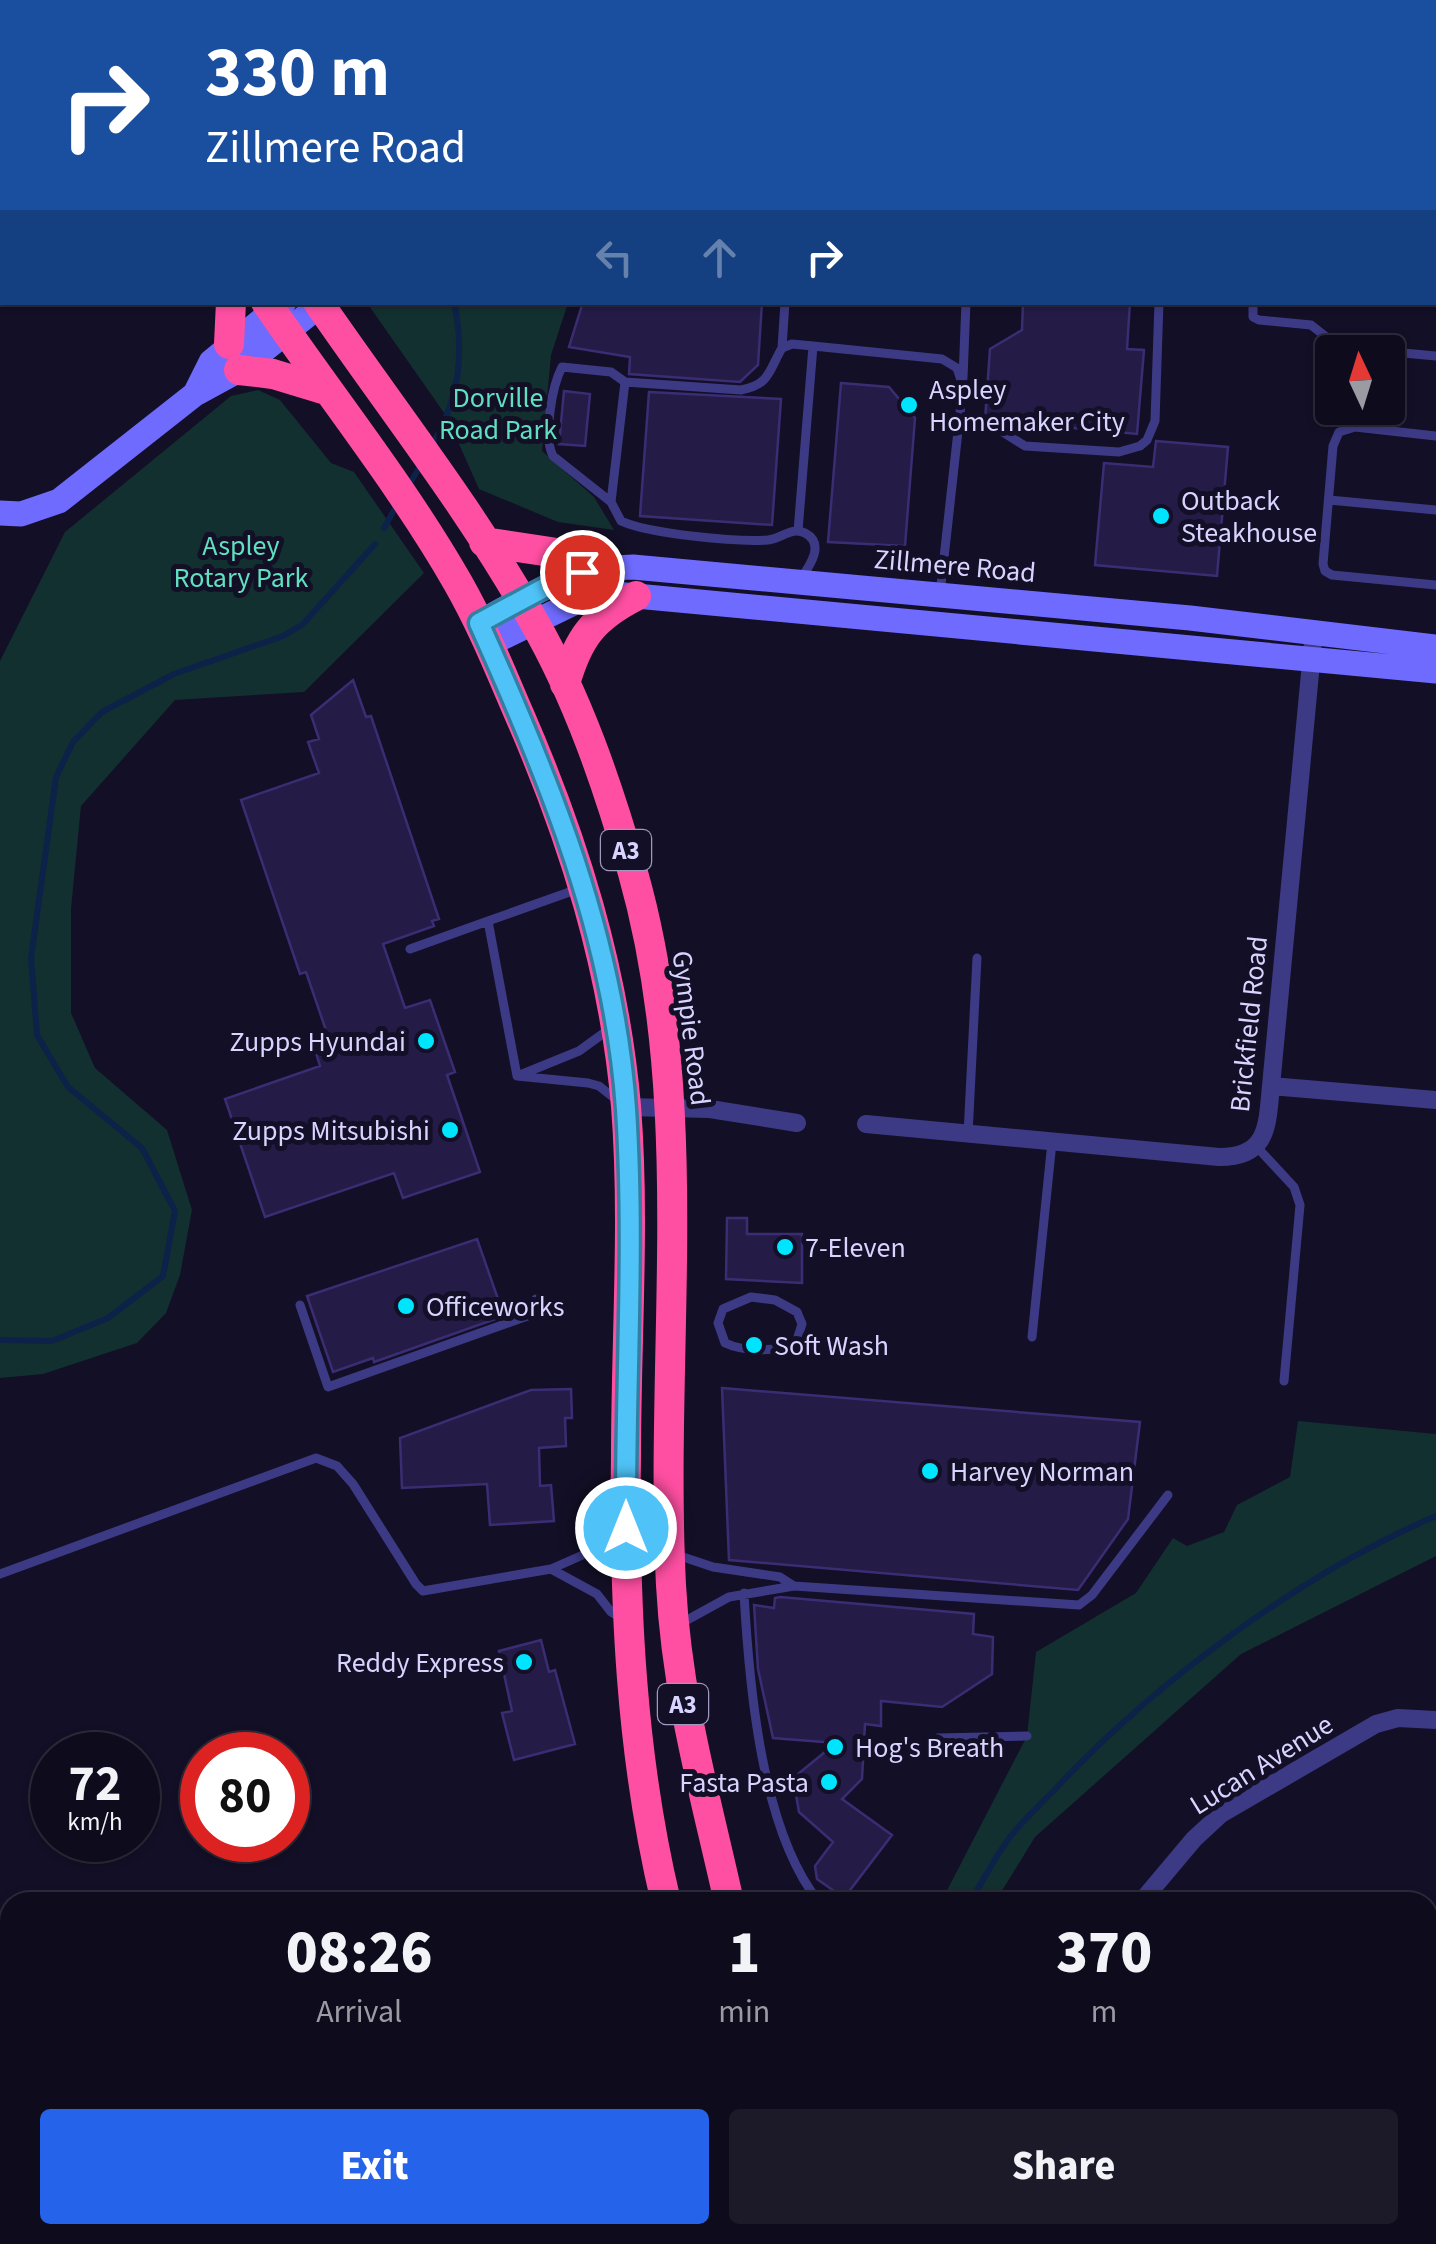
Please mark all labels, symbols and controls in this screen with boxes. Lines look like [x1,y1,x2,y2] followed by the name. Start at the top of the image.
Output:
[205,23,390,123] text: 330 m
[40,40,170,170] icon: right
[205,116,466,180] text: Zillmere Road
[587,230,642,285] icon: left
[692,230,747,285] icon: ahead
[797,230,852,285] icon: right
[1315,335,1405,425] north arrow
[1315,335,1405,425] map controls
[929,370,1125,442] place label: Aspley Homemaker City
[439,378,557,450] park label: Dorville Road Park
[898,394,920,416] marker: Aspley Homemaker City
[1181,481,1317,553] place label: Outback Steakhouse
[1150,505,1172,527] marker: Outback Steakhouse
[174,526,309,598] park label: Aspley Rotary Park
[540,530,625,615] pin
[872,539,1038,593] street label: Zillmere Road
[555,545,610,600] icon: arrive
[601,830,651,870] road number: A3
[1220,934,1278,1114] street label: Brickfield Road
[662,948,720,1108] street label: Gympie Road
[230,1022,406,1062] place label: Zupps Hyundai
[415,1030,437,1052] marker: Zupps Hyundai
[232,1111,430,1151] place label: Zupps Mitsubishi
[439,1119,461,1141] marker: Zupps Mitsubishi
[805,1228,906,1268] place label: 7-Eleven
[774,1236,796,1258] marker: 7-Eleven
[426,1287,564,1327] place label: Officeworks
[395,1295,417,1317] marker: Officeworks
[774,1326,889,1366] place label: Soft Wash
[743,1334,765,1356] marker: Soft Wash
[950,1452,1134,1492] place label: Harvey Norman
[919,1460,941,1482] marker: Harvey Norman
[574,1476,678,1580] position arrow
[336,1643,504,1683] place label: Reddy Express
[513,1651,535,1673] marker: Reddy Express
[658,1684,708,1724] road number: A3
[1182,1705,1341,1825] street label: Lucan Avenue
[855,1728,1004,1768] place label: Hog's Breath
[180,1732,310,1862] speed limit sign: 80
[824,1736,846,1758] marker: Hog's Breath
[69,1749,121,1820] text: 72
[679,1763,809,1803] place label: Fasta Pasta
[818,1771,840,1793] marker: Fasta Pasta
[67,1804,123,1840] text: km/h
[286,1911,433,1996] text: 08:26
[728,1911,760,1996] text: 1
[1056,1911,1152,1996] text: 370
[316,1989,402,2035] text: Arrival
[718,1989,770,2035] text: min
[1091,1989,1117,2035] text: m
[40,2109,709,2224] button: Exit
[729,2109,1398,2224] button: Share

